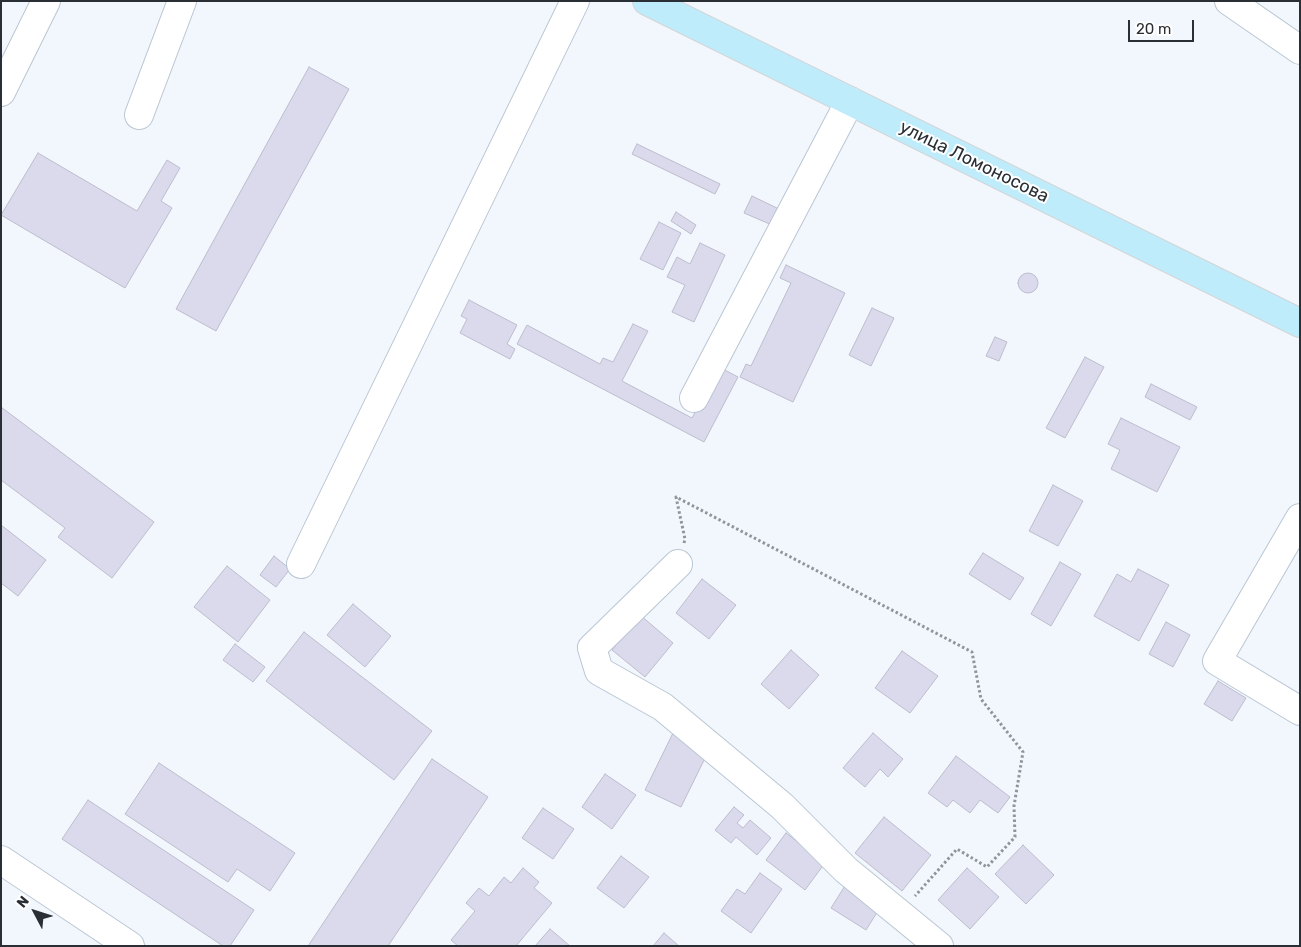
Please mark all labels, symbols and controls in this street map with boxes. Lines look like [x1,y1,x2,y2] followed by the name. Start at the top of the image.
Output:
[1131,10,1197,42] scale bar
[1136,20,1171,38] text: 20 m
[896,116,1052,208] street label: улица Ломоносова
[10,887,60,937] north arrow
[13,893,33,911] text: N

